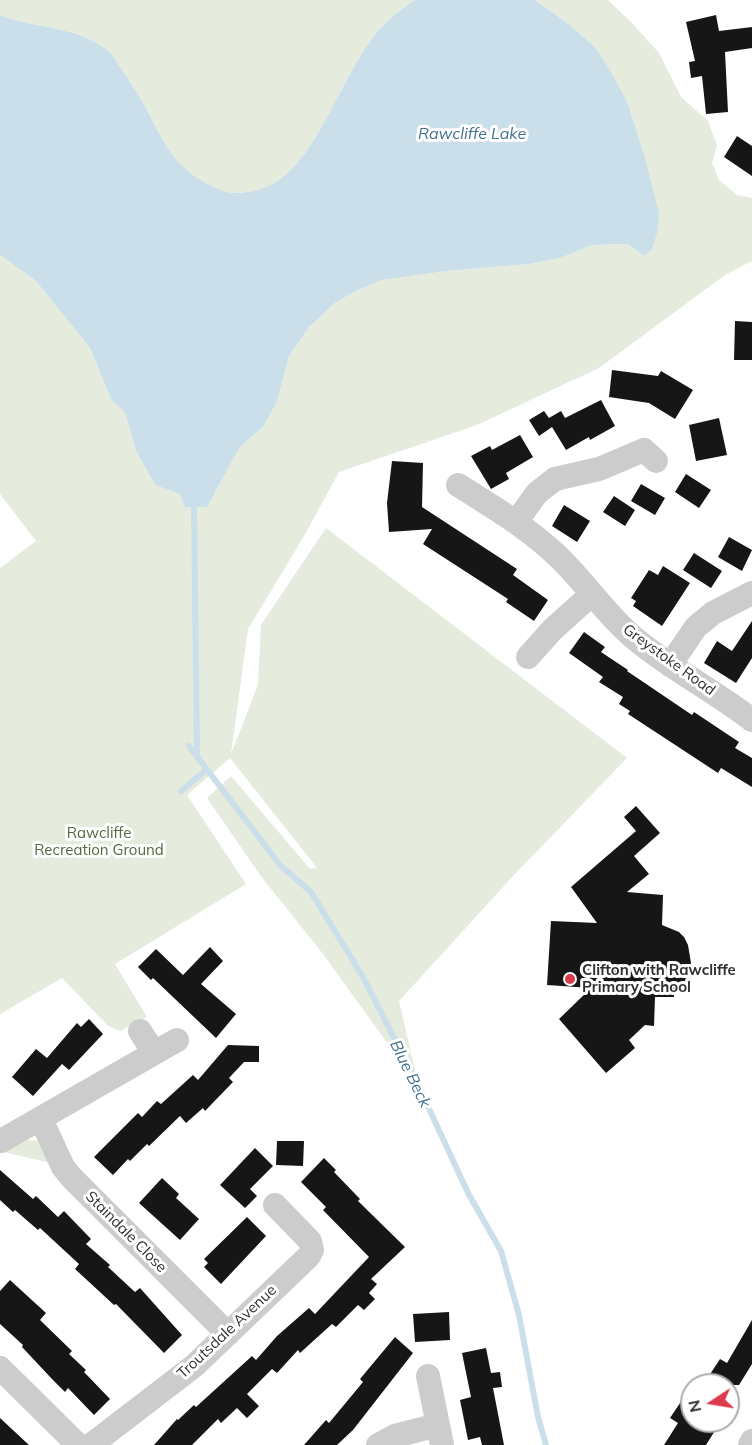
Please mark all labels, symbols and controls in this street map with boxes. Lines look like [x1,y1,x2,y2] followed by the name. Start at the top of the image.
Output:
[418,124,526,144] water label: Rawcliffe Lake
[619,620,719,700] street label: Greystoke Road
[34,824,164,859] park label: Rawcliffe Recreation Ground
[582,961,736,996] place label: Clifton with Rawcliffe Primary School
[563,972,577,986] marker: Clifton with Rawcliffe Primary School
[385,1037,435,1111] water label: Blue Beck
[82,1188,170,1276] street label: Staindale Close
[174,1281,280,1383] street label: Troutsdale Avenue
[680,1373,740,1433] north arrow
[683,1398,705,1414] text: N

